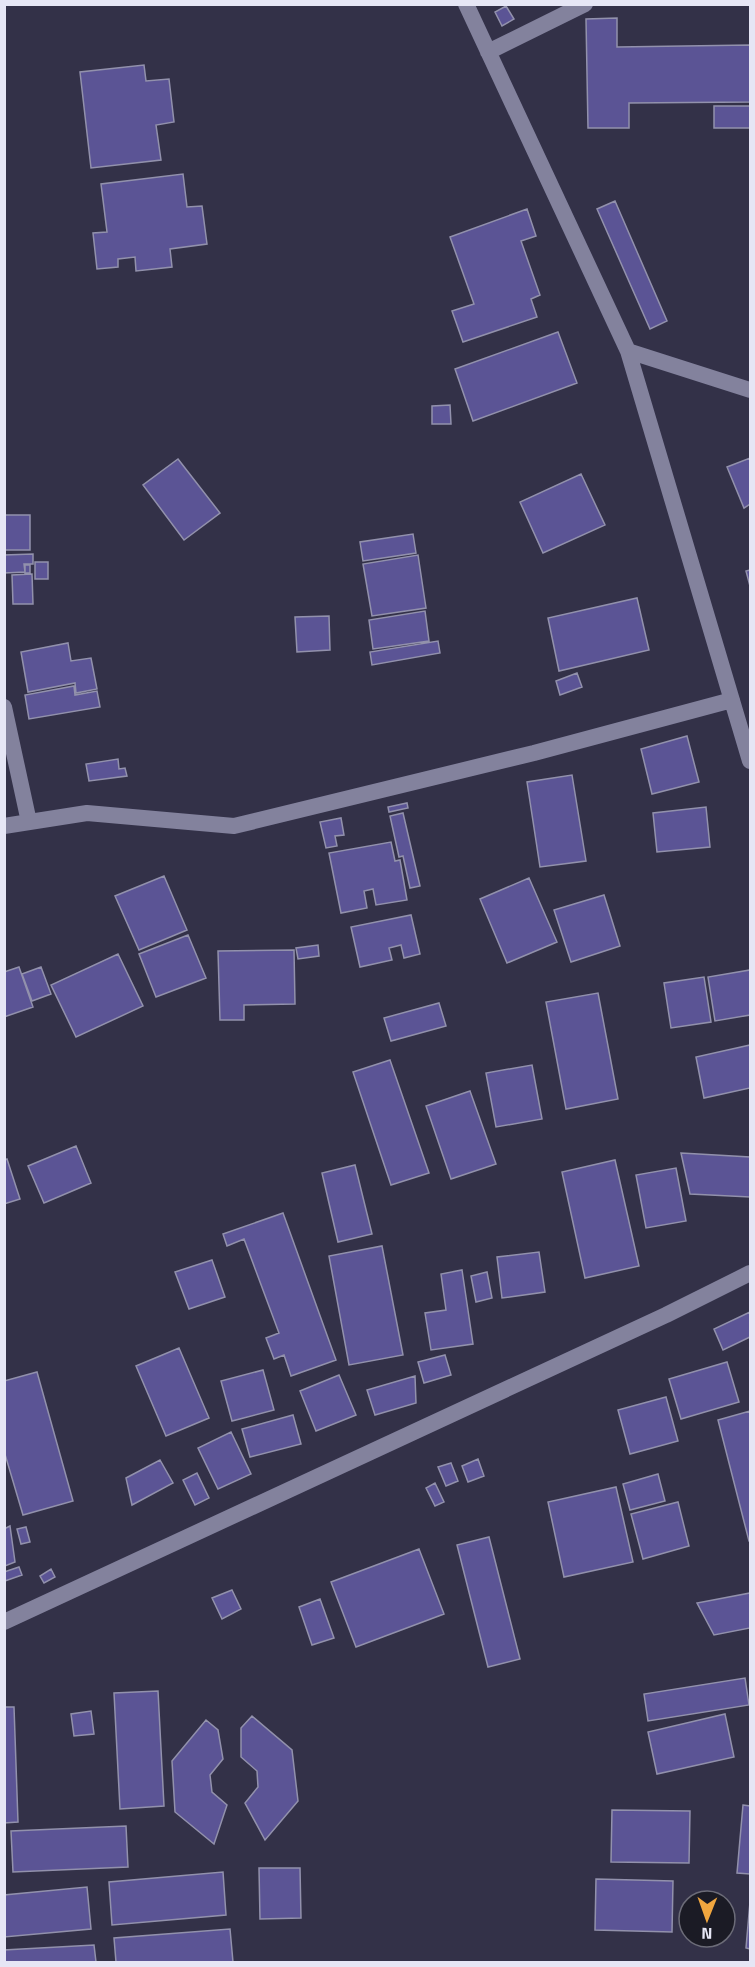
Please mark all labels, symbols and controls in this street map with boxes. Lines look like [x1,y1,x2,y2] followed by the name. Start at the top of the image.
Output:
[677,1889,737,1949] north arrow
[701,1922,712,1946] text: N

